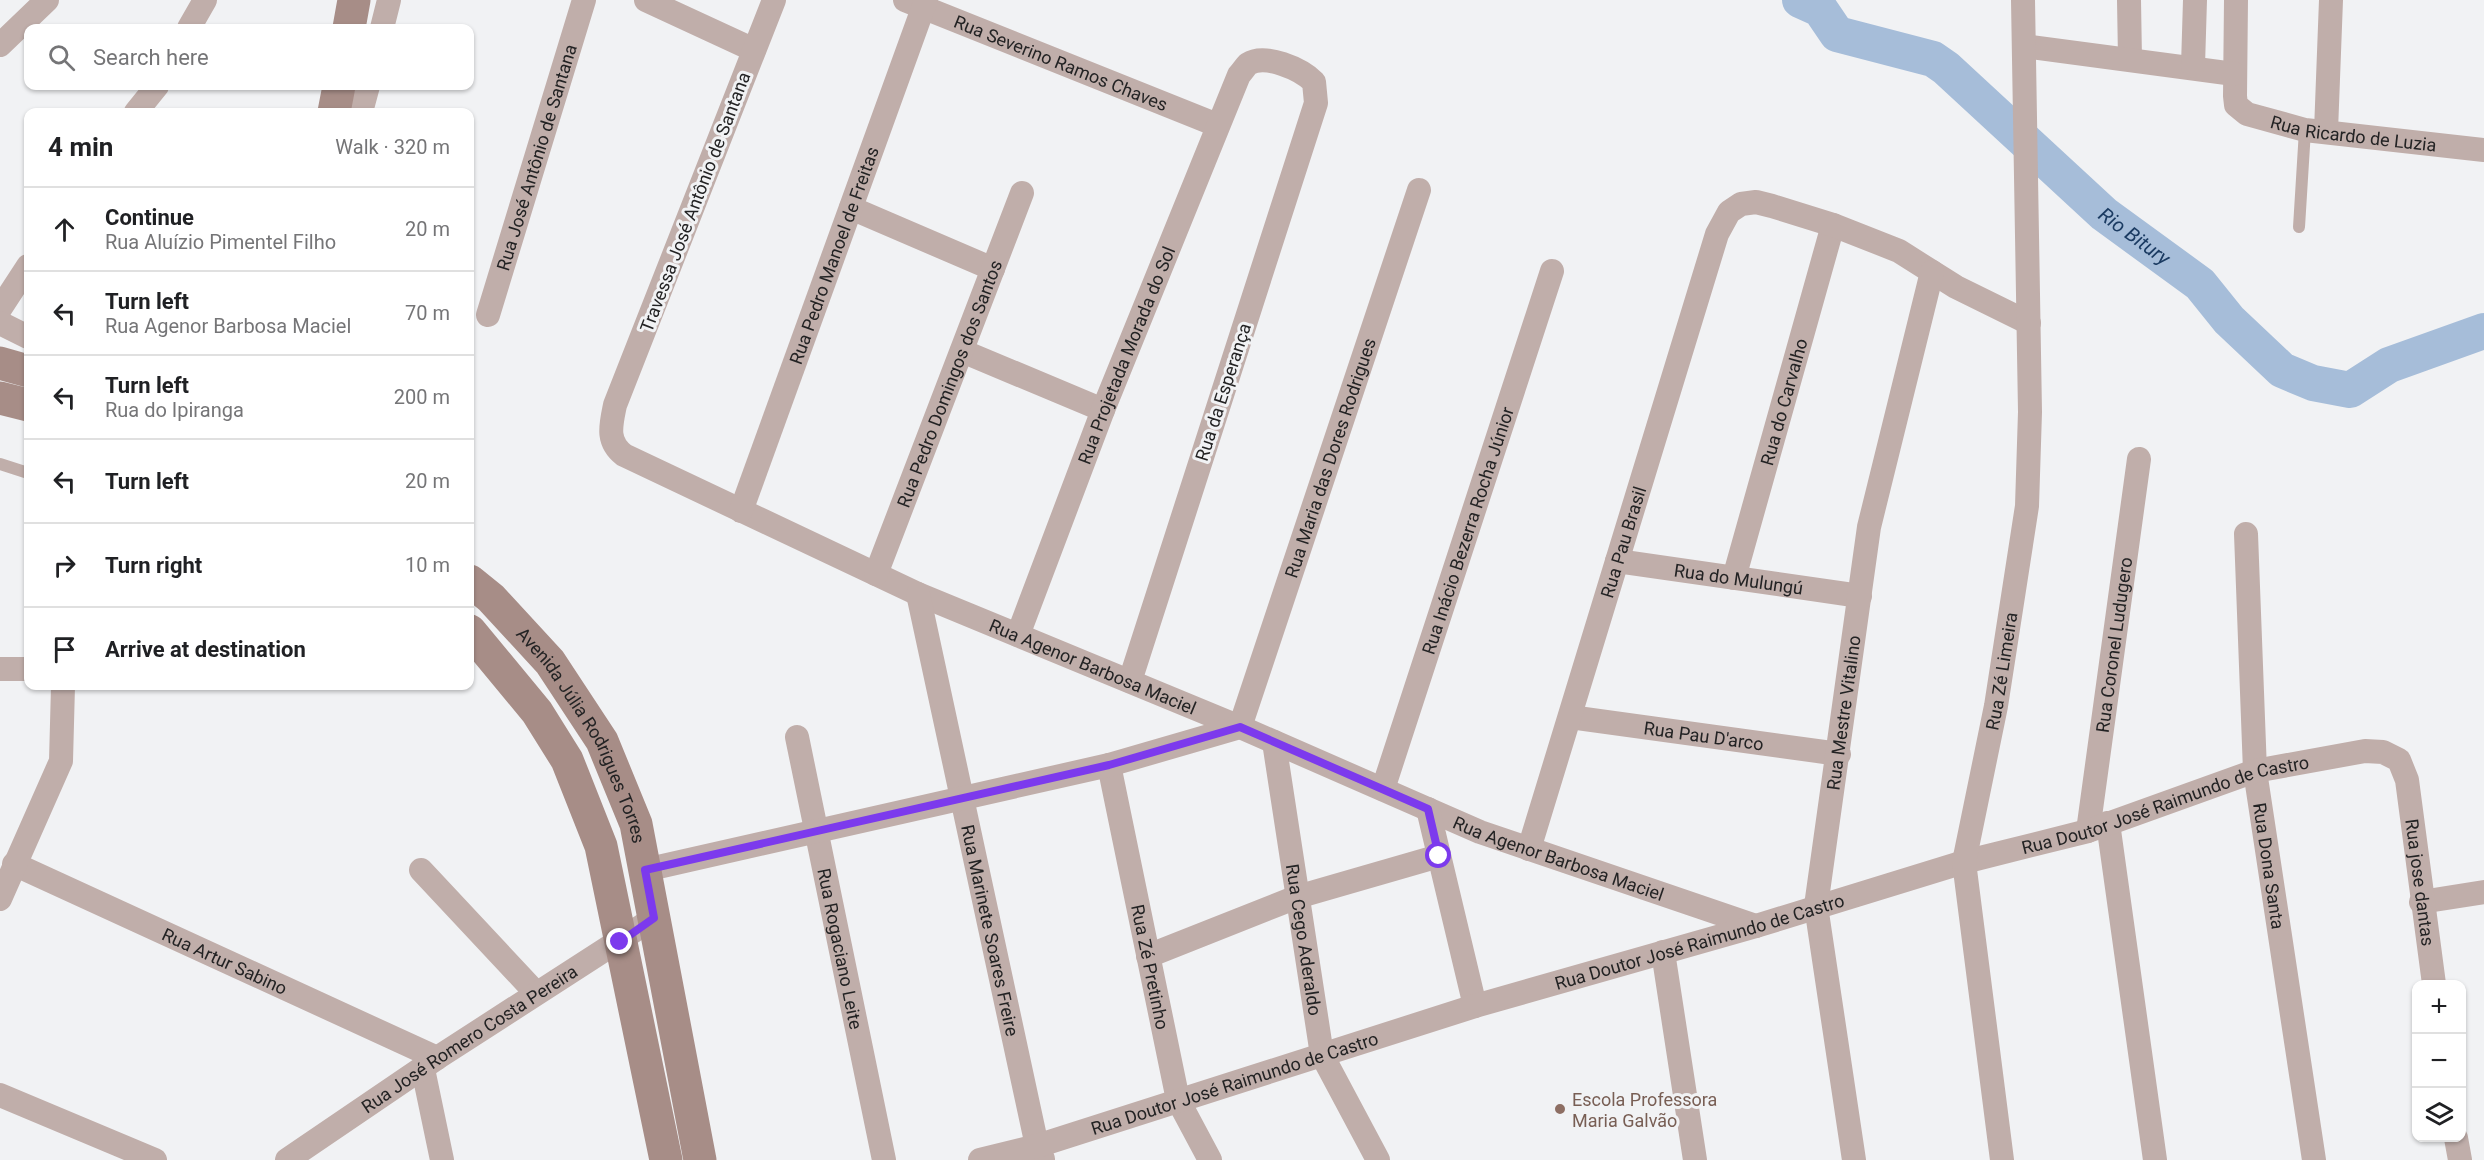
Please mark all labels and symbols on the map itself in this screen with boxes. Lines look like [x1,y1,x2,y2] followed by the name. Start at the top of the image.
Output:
[951,10,1171,115] street label: Rua Severino Ramos Chaves
[492,41,580,273] street label: Rua José Antônio de Santana
[636,69,754,335] street label: Travessa José Antônio de Santana
[2268,111,2438,155] street label: Rua Ricardo de Luzia
[785,144,883,367] street label: Rua Pedro Manoel de Freitas
[2094,202,2176,271] water label: Rio Bitury
[1073,243,1179,467] street label: Rua Projetada Morada do Sol
[892,257,1006,510] street label: Rua Pedro Domingos dos Santos
[1191,320,1255,464] street label: Rua da Esperança
[1280,335,1379,580] street label: Rua Maria das Dores Rodrigues
[1756,336,1811,468] street label: Rua do Carvalho
[1417,404,1518,657] street label: Rua Inácio Bezerra Rocha Júnior
[1596,484,1650,600] street label: Rua Pau Brasil
[2091,556,2136,734] street label: Rua Coronel Ludugero
[1673,559,1805,598] street label: Rua do Mulungú
[1981,611,2021,732] street label: Rua Zé Limeira
[986,614,1199,718] street label: Rua Agenor Barbosa Maciel
[513,623,650,845] street label: Avenida Júlia Rodrigues Torres
[1822,634,1864,792] street label: Rua Mestre Vitalino
[1643,717,1765,754] street label: Rua Pau D'arco
[2019,751,2311,858] street label: Rua Doutor José Raimundo de Castro
[2249,801,2289,930] street label: Rua Dona Santa
[1450,811,1667,904] street label: Rua Agenor Barbosa Maciel
[2402,817,2439,947] street label: Rua jose dantas
[957,823,1023,1038] street label: Rua Marinete Soares Freire
[1425,842,1451,868] route start
[1282,862,1326,1017] street label: Rua Cego Aderaldo
[814,866,867,1031] street label: Rua Rogaciano Leite
[1552,889,1847,993] street label: Rua Doutor José Raimundo de Castro
[1127,902,1174,1031] street label: Rua Zé Pretinho
[159,923,291,998] street label: Rua Artur Sabino
[606,928,632,954] route end
[357,960,581,1117] street label: Rua José Romero Costa Pereira
[1088,1027,1381,1139] street label: Rua Doutor José Raimundo de Castro
[1572,1089,1717,1131] place label: Escola Professora Maria Galvão
[1553,1102,1567,1116] marker: Escola Professora Maria Galvão

